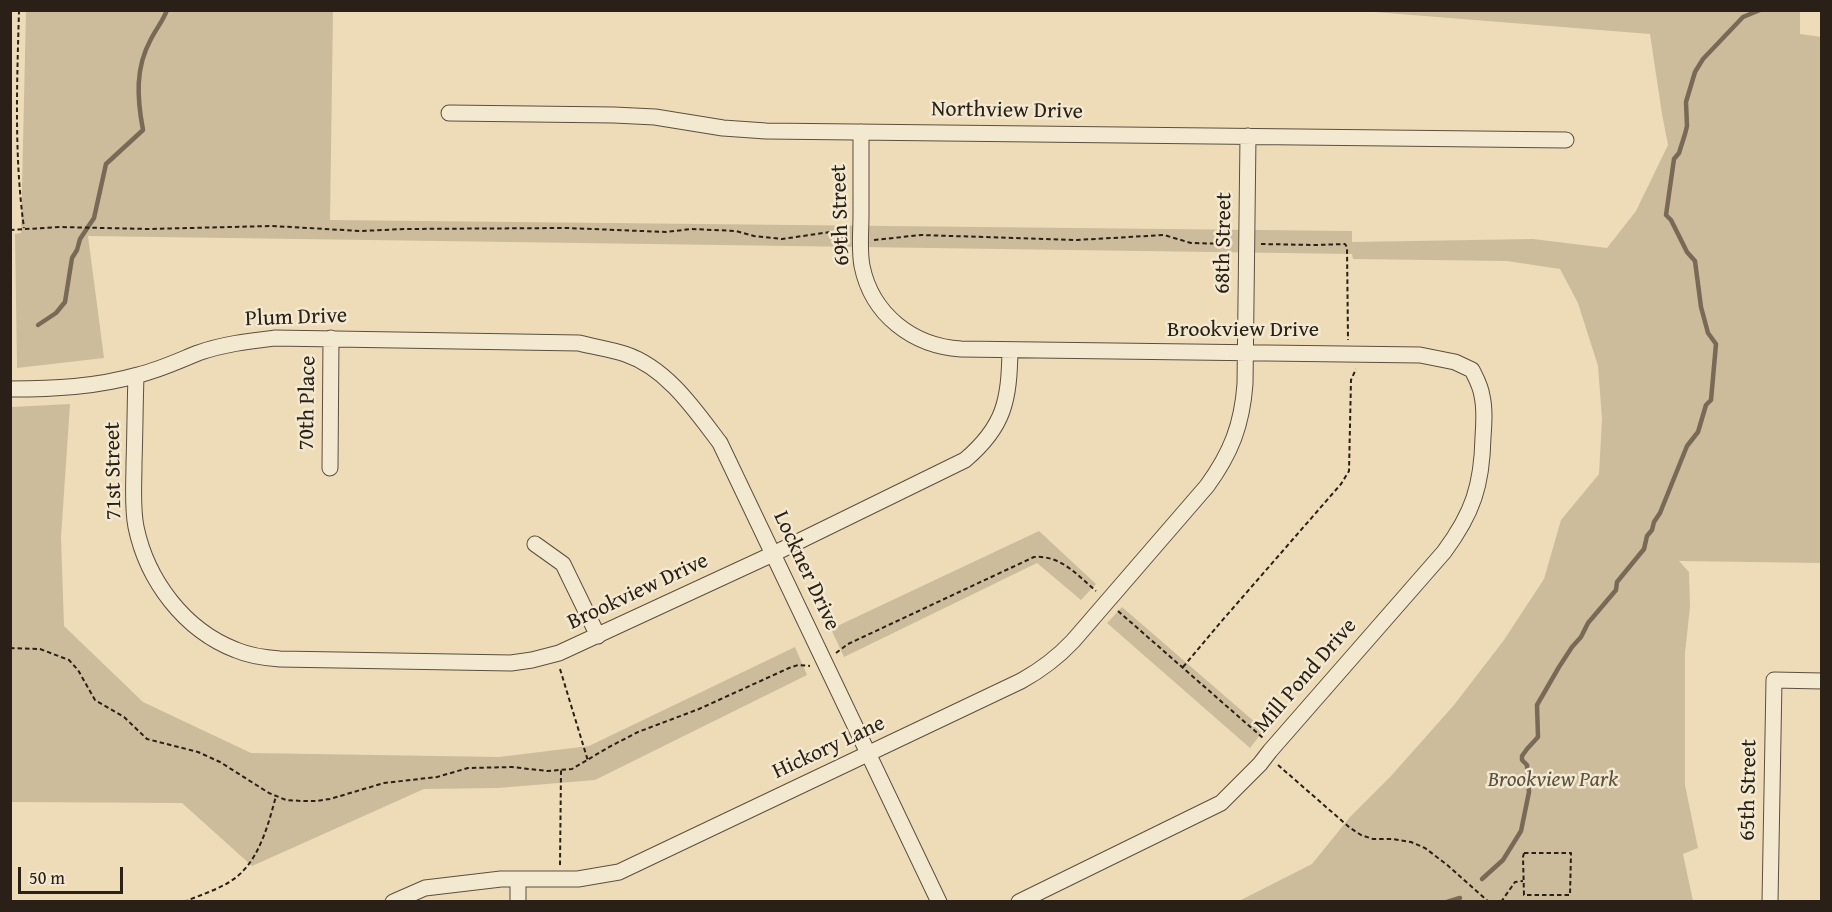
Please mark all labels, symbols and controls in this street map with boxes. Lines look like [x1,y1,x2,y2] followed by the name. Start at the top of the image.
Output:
[931,96,1083,126] street label: Northview Drive
[826,164,856,266] street label: 69th Street
[1210,192,1238,294] street label: 68th Street
[245,303,347,333] street label: Plum Drive
[1167,317,1319,343] street label: Brookview Drive
[294,355,322,451] street label: 70th Place
[100,422,128,520] street label: 71st Street
[767,507,845,635] street label: Lockner Drive
[563,548,713,636] street label: Brookview Drive
[1249,613,1363,739] street label: Mill Pond Drive
[769,711,889,785] street label: Hickory Lane
[1735,739,1763,841] street label: 65th Street
[1488,767,1618,793] park label: Brookview Park
[21,855,126,893] scale bar
[29,864,65,891] text: 50 m

